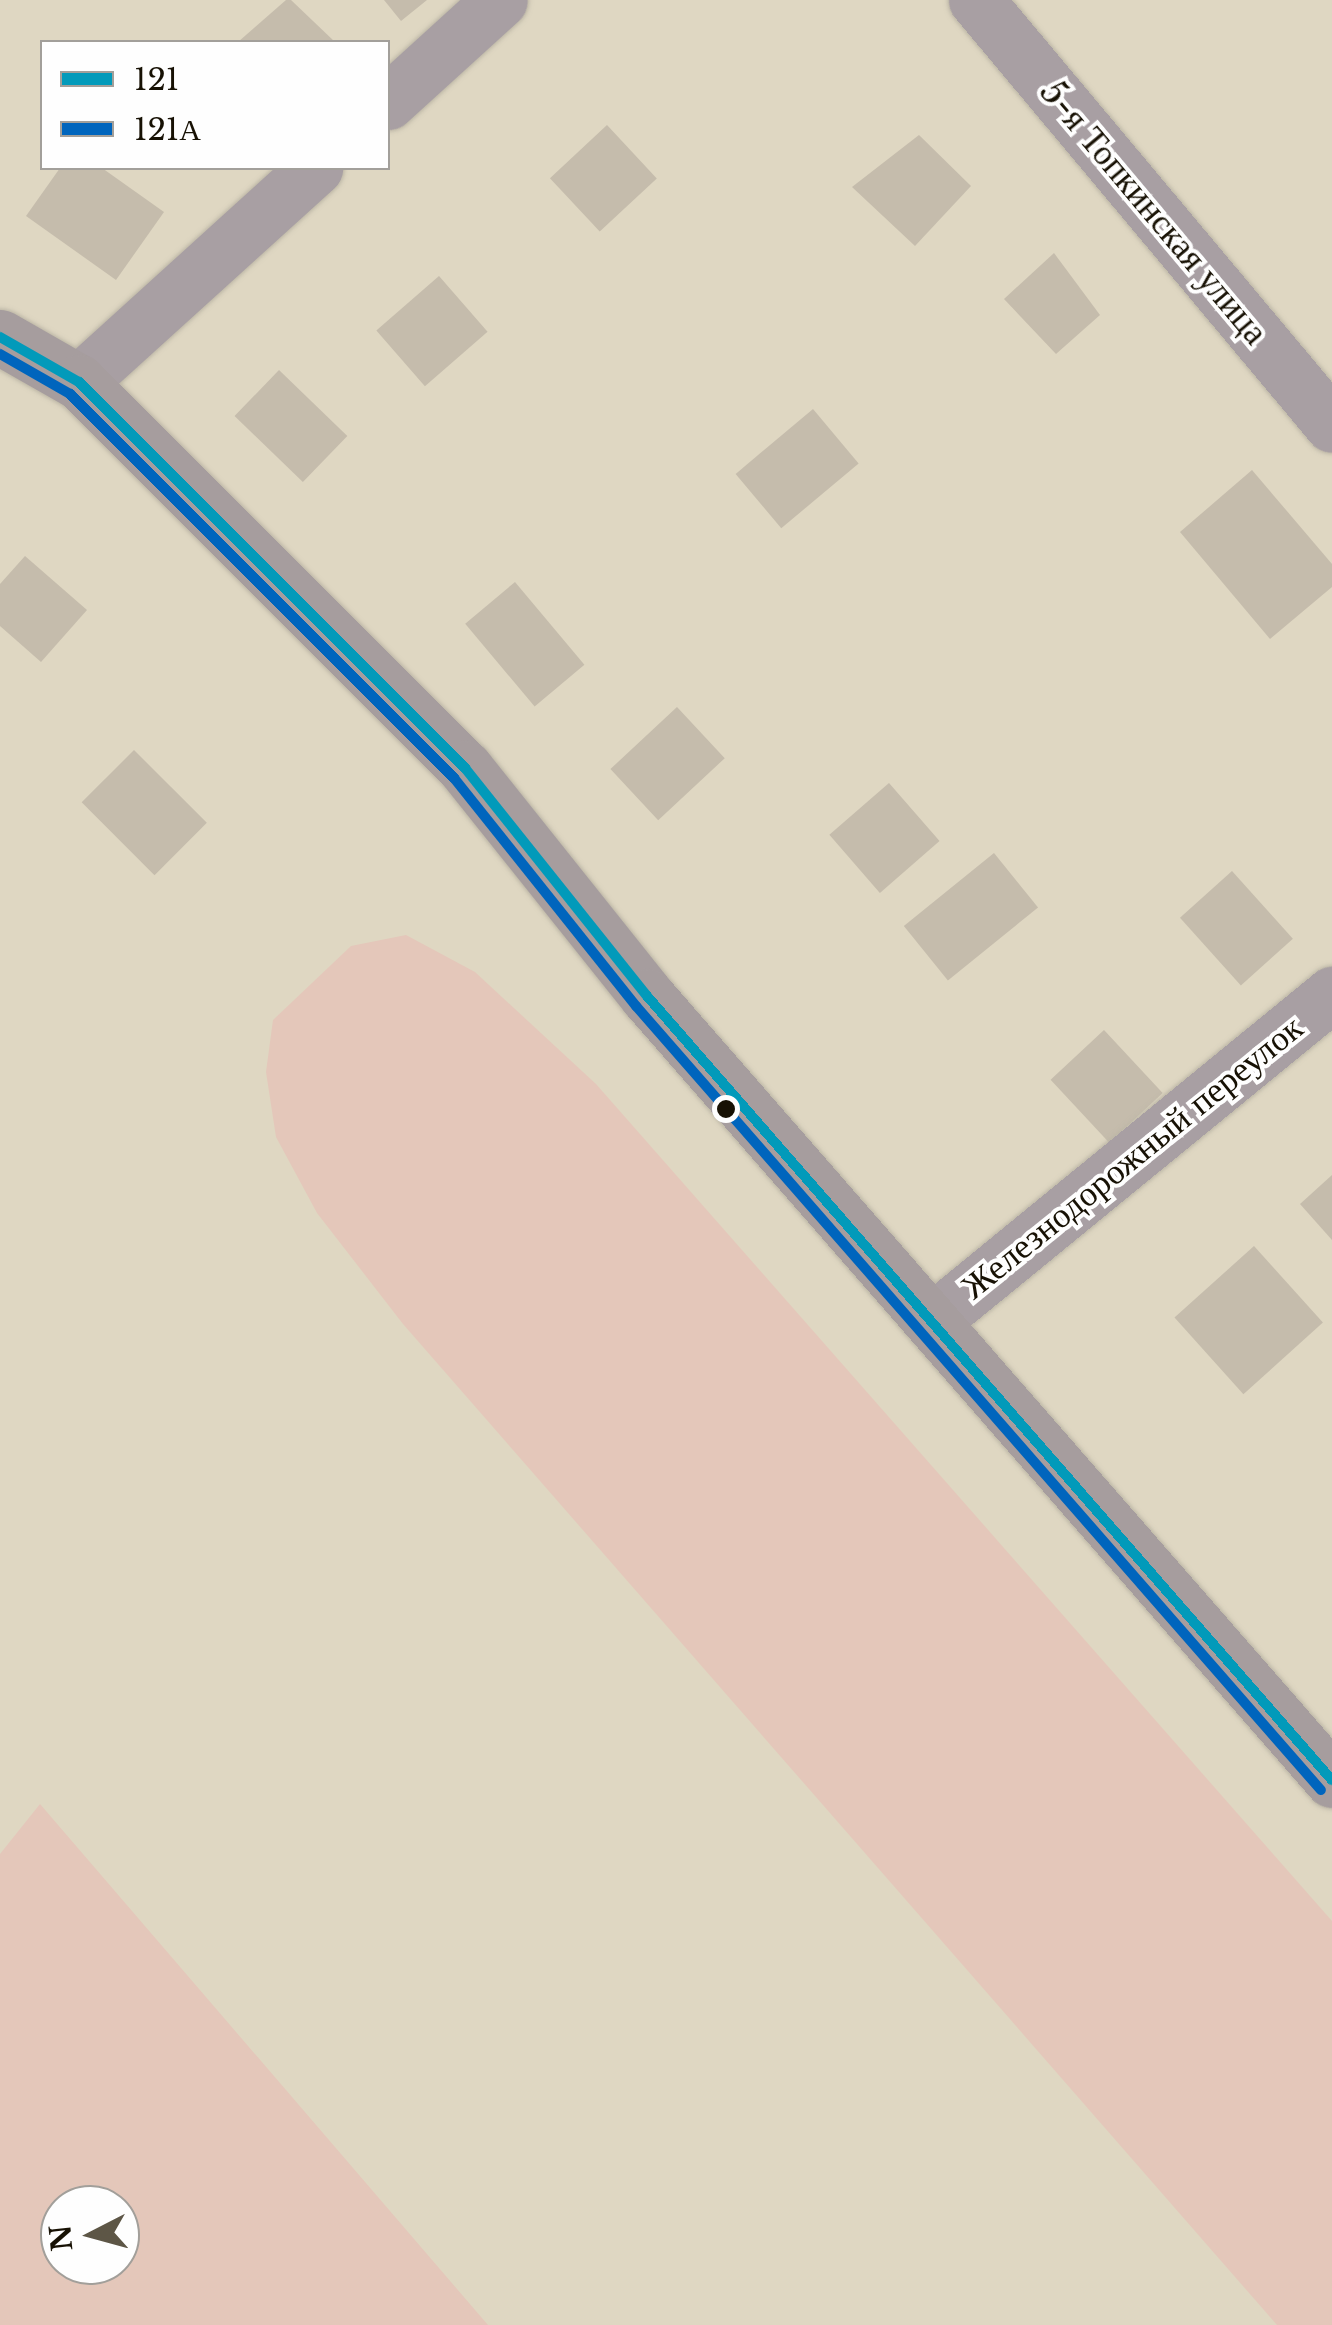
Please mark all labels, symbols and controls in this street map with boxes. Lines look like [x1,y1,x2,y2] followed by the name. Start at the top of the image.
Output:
[40,40,390,170] legend
[134,61,179,98] text: 121
[1031,71,1277,353] street label: 5-я Топкинская улица
[134,111,201,148] text: 121А
[953,1006,1311,1308] street label: Железнодорожный переулок
[716,1099,736,1119] unlabelled marker
[40,2185,140,2285] north arrow
[43,2223,80,2253] text: N

